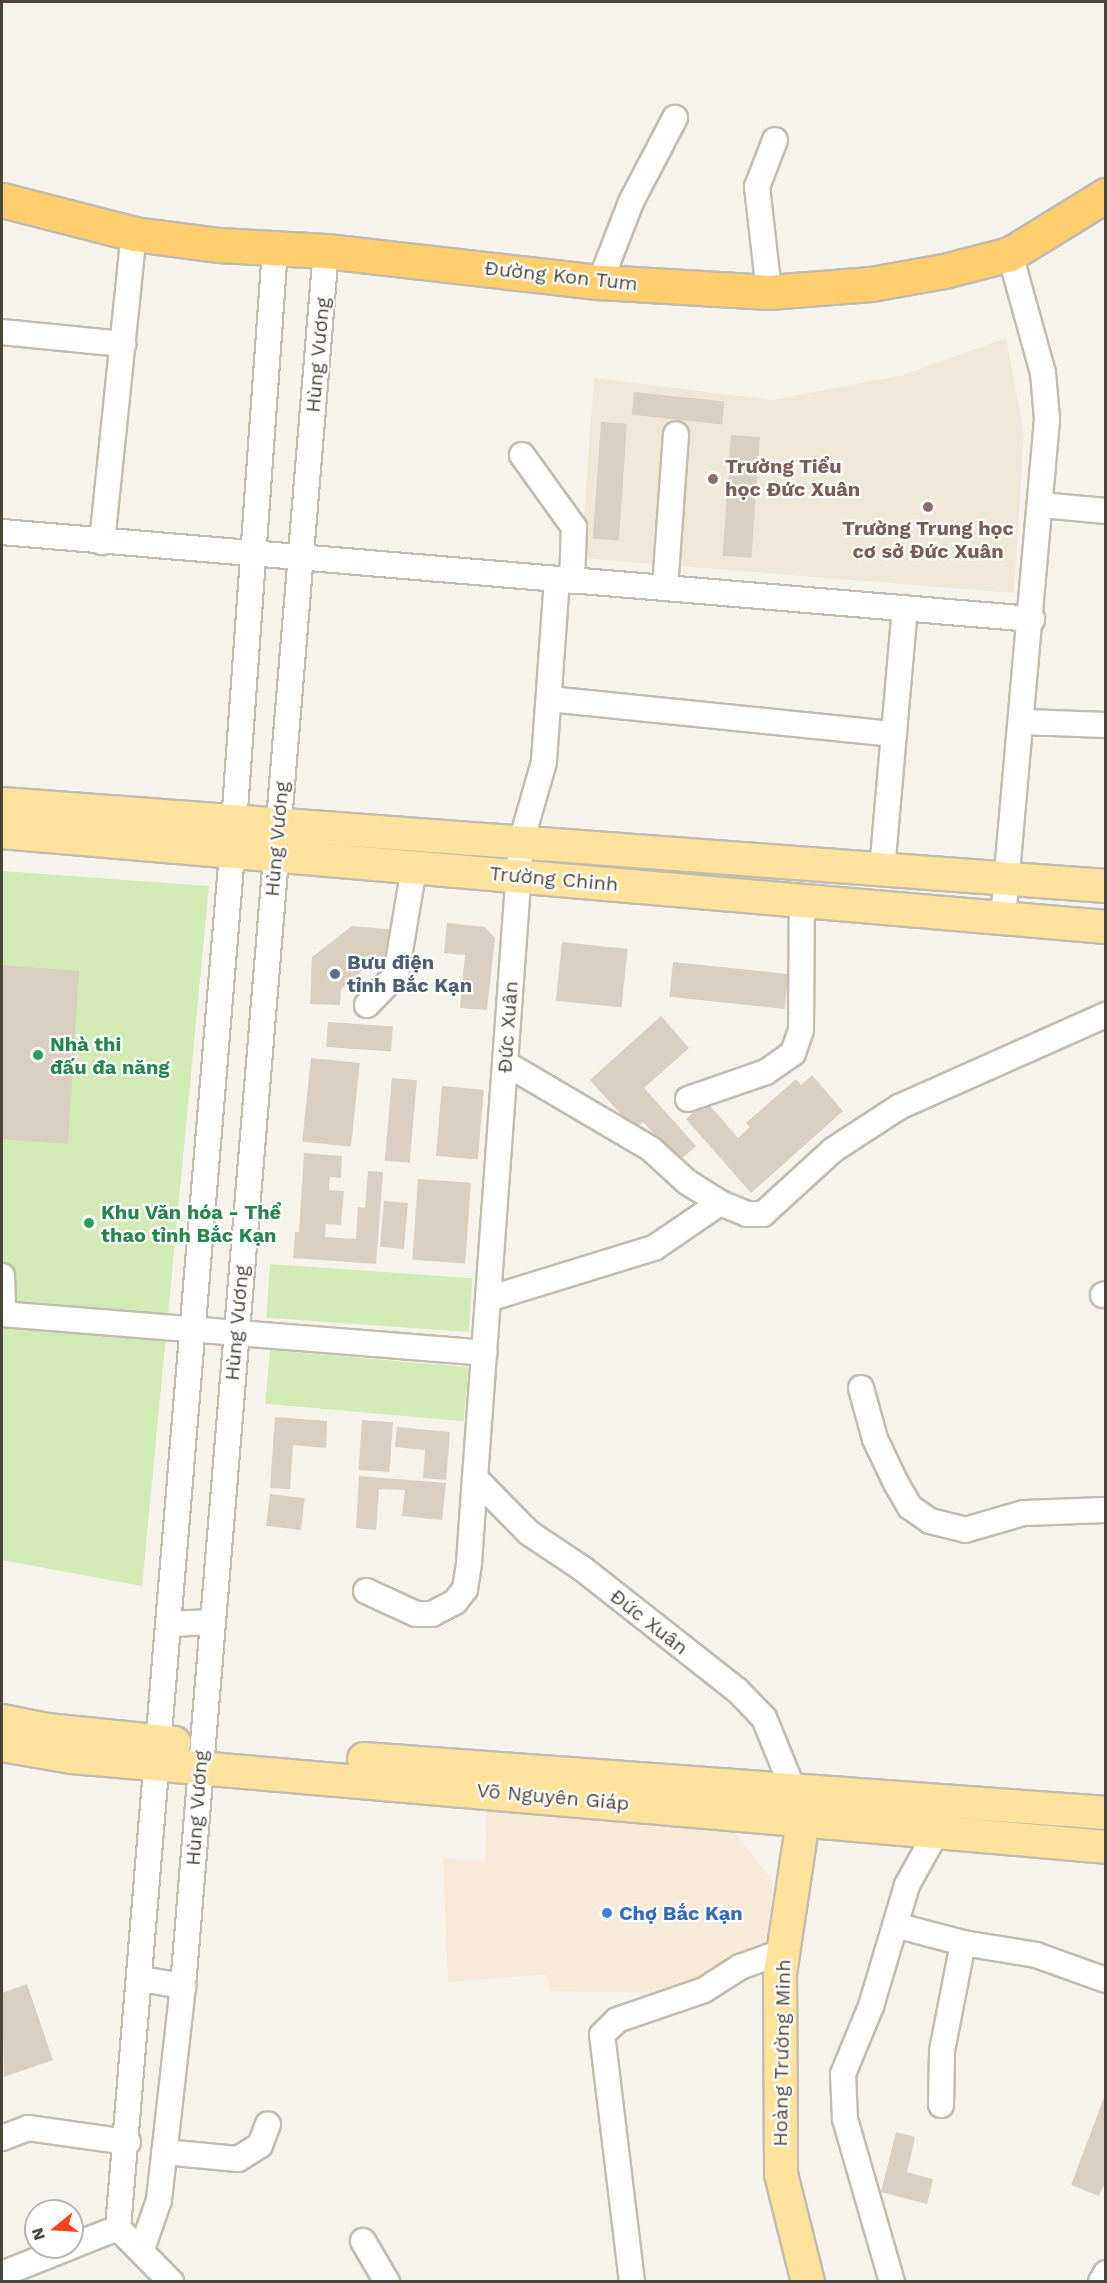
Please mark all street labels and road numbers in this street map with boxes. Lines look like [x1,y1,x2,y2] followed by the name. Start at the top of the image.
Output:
[483,256,639,296] street label: Đường Kon Tum
[301,296,335,414] street label: Hùng Vương
[260,780,294,898] street label: Hùng Vương
[489,861,619,897] street label: Trường Chinh
[493,980,523,1074] street label: Đức Xuân
[220,1264,254,1382] street label: Hùng Vương
[605,1584,693,1660] street label: Đức Xuân
[181,1749,213,1867] street label: Hùng Vương
[476,1778,630,1816] street label: Võ Nguyên Giáp
[768,1959,796,2147] street label: Hoàng Trường Minh

